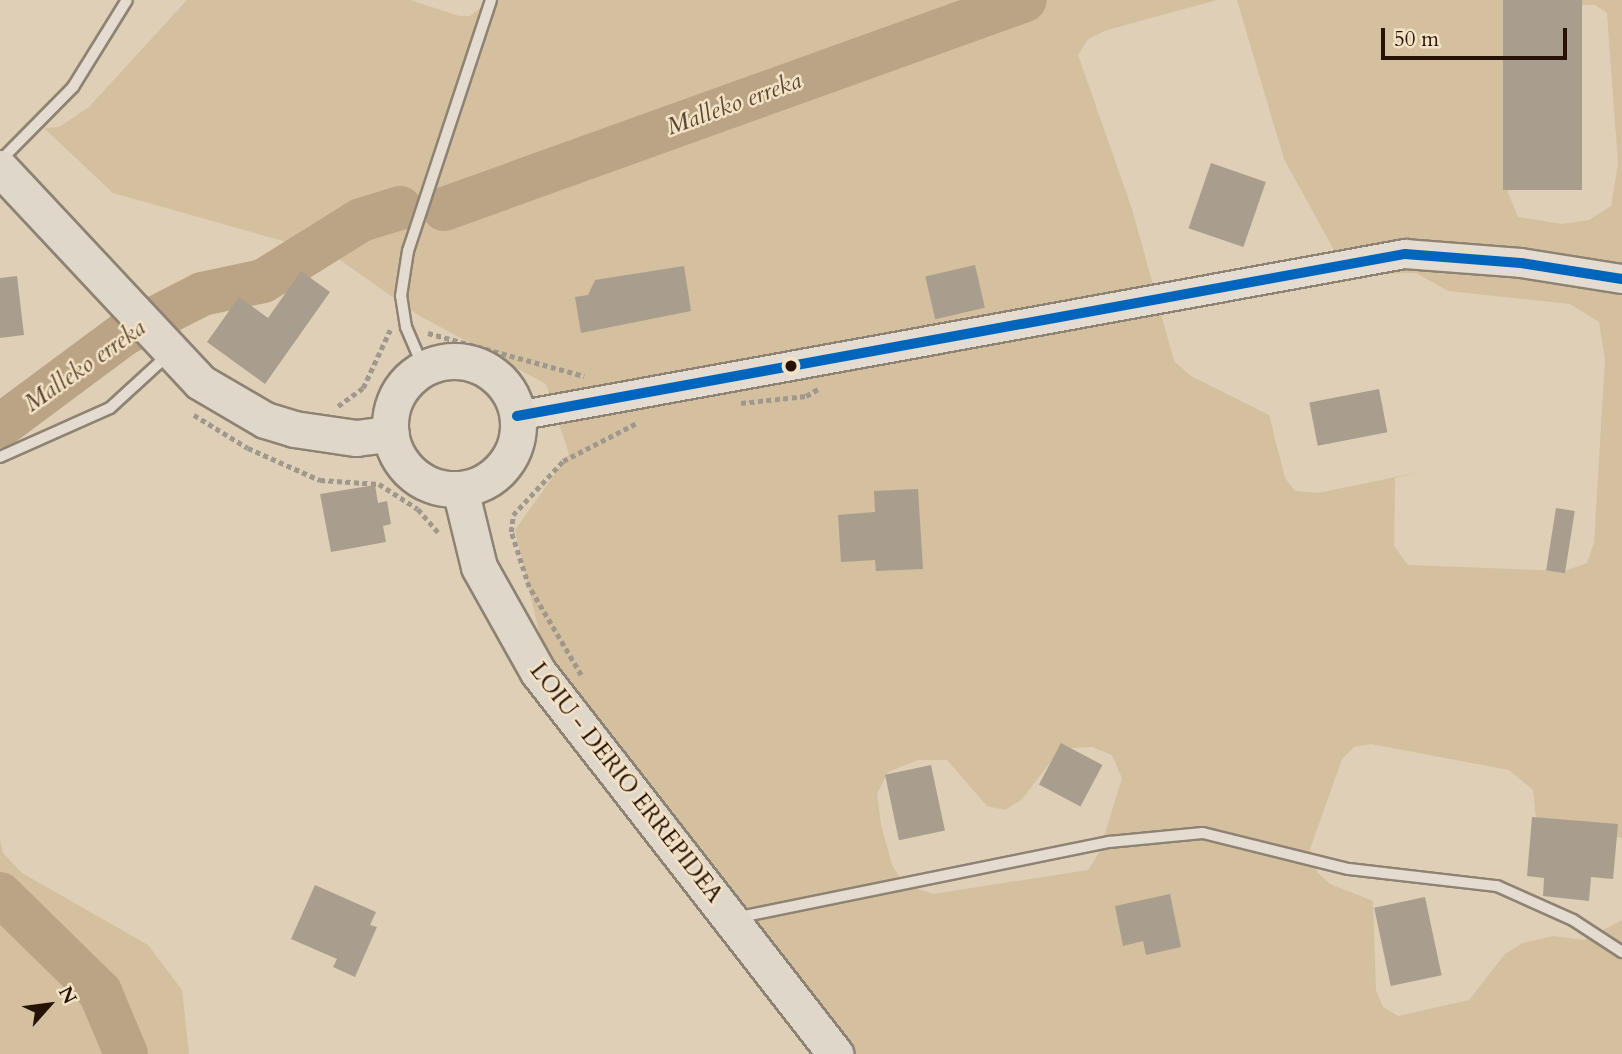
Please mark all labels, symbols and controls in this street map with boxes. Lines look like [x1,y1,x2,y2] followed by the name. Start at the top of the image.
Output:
[1384,14,1570,58] scale bar
[1394,25,1439,54] text: 50 m
[663,66,805,142] water label: Malleko erreka
[19,314,151,418] water label: Malleko erreka
[784,359,798,373] unlabelled marker
[524,658,728,908] street label: LOIU - DERIO ERREPIDEA
[14,970,84,1040] north arrow
[52,982,83,1009] text: N

